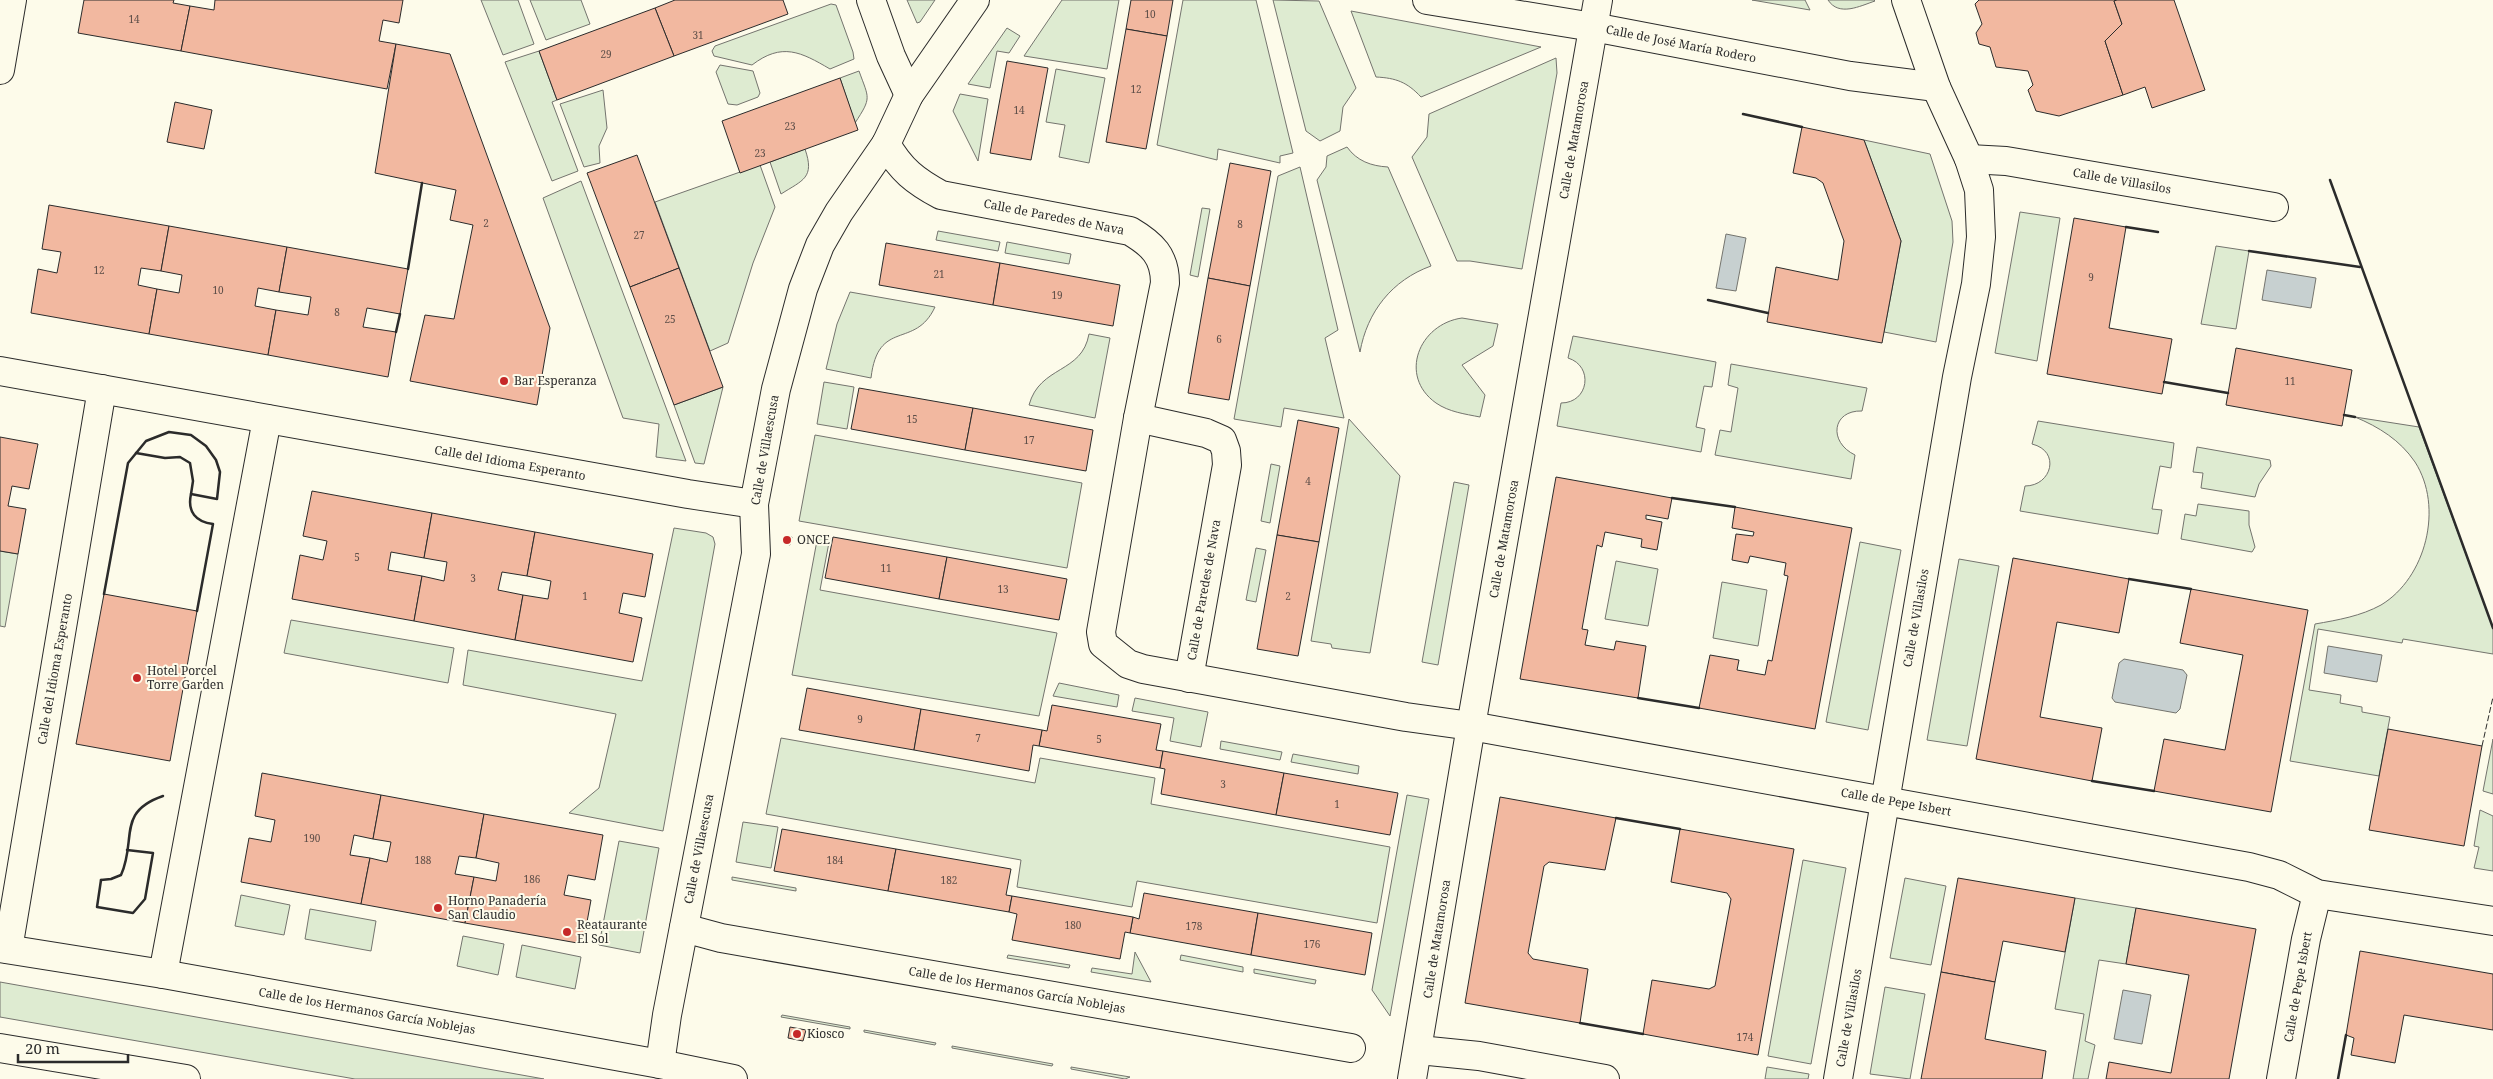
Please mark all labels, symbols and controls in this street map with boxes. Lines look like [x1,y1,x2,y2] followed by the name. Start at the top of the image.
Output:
[1144,7,1156,21] house number: 10
[128,12,140,26] house number: 14
[1605,21,1758,66] street label: Calle de José María Rodero
[692,28,704,42] house number: 31
[600,47,612,61] house number: 29
[1555,79,1592,200] street label: Calle de Matamorosa
[1130,82,1142,96] house number: 12
[1013,103,1025,117] house number: 14
[784,119,796,133] house number: 23
[754,146,766,160] house number: 23
[2072,164,2173,198] street label: Calle de Villasilos
[982,195,1126,239] street label: Calle de Paredes de Nava
[483,216,489,230] house number: 2
[1237,217,1243,231] house number: 8
[633,228,645,242] house number: 27
[93,263,105,277] house number: 12
[933,267,945,281] house number: 21
[2088,270,2094,284] house number: 9
[212,283,224,297] house number: 10
[1051,288,1063,302] house number: 19
[334,305,340,319] house number: 8
[664,312,676,326] house number: 25
[1216,332,1222,346] house number: 6
[514,372,597,389] place label: Bar Esperanza
[2284,374,2296,388] house number: 11
[498,375,510,387] marker: Bar Esperanza
[746,393,783,506] street label: Calle de Villaescusa
[906,412,918,426] house number: 15
[1023,433,1035,447] house number: 17
[433,441,587,484] street label: Calle del Idioma Esperanto
[1305,474,1311,488] house number: 4
[1485,478,1522,599] street label: Calle de Matamorosa
[1183,518,1224,662] street label: Calle de Paredes de Nava
[797,531,830,548] place label: ONCE
[781,534,793,546] marker: ONCE
[354,550,360,564] house number: 5
[880,561,892,575] house number: 11
[1899,567,1933,668] street label: Calle de Villasilos
[470,571,476,585] house number: 3
[997,582,1009,596] house number: 13
[582,589,588,603] house number: 1
[1285,589,1291,603] house number: 2
[33,592,76,746] street label: Calle del Idioma Esperanto
[147,662,224,693] place label: Hotel Porcel Torre Garden
[131,672,143,684] marker: Hotel Porcel Torre Garden
[857,712,863,726] house number: 9
[975,731,981,745] house number: 7
[1096,732,1102,746] house number: 5
[1220,777,1226,791] house number: 3
[1839,783,1953,820] street label: Calle de Pepe Isbert
[680,792,718,905] street label: Calle de Villaescusa
[1334,797,1340,811] house number: 1
[304,831,321,845] house number: 190
[415,853,432,867] house number: 188
[827,853,844,867] house number: 184
[524,872,541,886] house number: 186
[941,873,957,887] house number: 182
[1419,878,1454,1000] street label: Calle de Matamorosa
[448,892,547,923] place label: Horno Panadería San Claudio
[432,902,444,914] marker: Horno Panadería San Claudio
[577,916,647,947] place label: Reataurante El Sol
[1065,918,1082,932] house number: 180
[1186,919,1203,933] house number: 178
[561,926,573,938] marker: Reataurante El Sol
[2279,930,2316,1044] street label: Calle de Pepe Isbert
[1304,937,1321,951] house number: 176
[907,962,1127,1017] street label: Calle de los Hermanos García Noblejas
[1832,967,1866,1068] street label: Calle de Villasilos
[257,983,477,1038] street label: Calle de los Hermanos García Noblejas
[807,1025,844,1042] place label: Kiosco
[791,1028,803,1040] marker: Kiosco
[1737,1030,1754,1044] house number: 174
[18,1032,128,1064] scale bar
[25,1038,60,1058] text: 20 m

